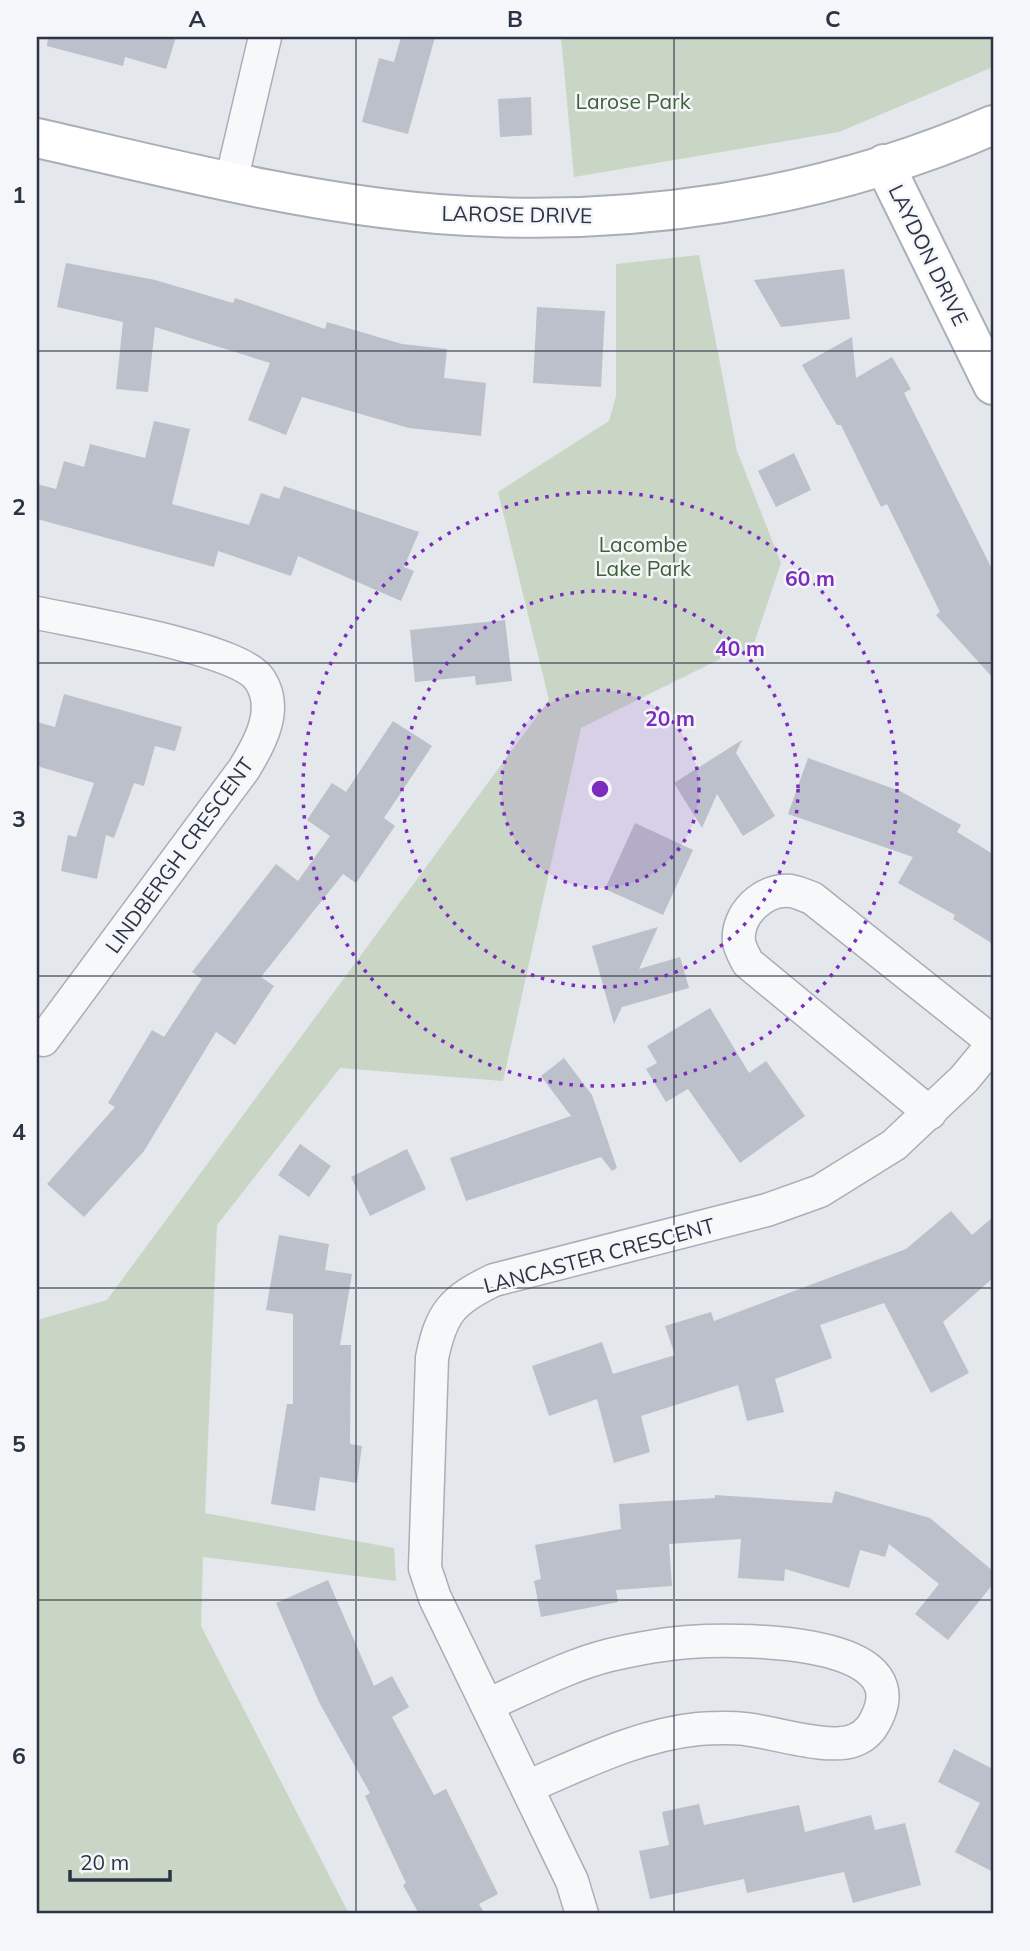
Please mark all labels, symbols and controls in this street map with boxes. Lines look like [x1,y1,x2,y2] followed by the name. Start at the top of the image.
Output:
[188,4,206,33] text: A
[507,4,523,33] text: B
[825,4,841,33] text: C
[575,88,691,114] park label: Larose Park
[12,180,26,209] text: 1
[884,180,974,330] street label: LAYDON DRIVE
[441,200,593,228] street label: LAROSE DRIVE
[12,492,26,521] text: 2
[595,531,691,581] park label: Lacombe Lake Park
[785,565,835,591] text: 60 m
[715,635,765,661] text: 40 m
[645,705,695,731] text: 20 m
[99,752,259,958] street label: LINDBERGH CRESCENT
[588,777,612,801] centre of rings
[12,804,26,833] text: 3
[12,1117,26,1146] text: 4
[480,1212,718,1298] street label: LANCASTER CRESCENT
[12,1429,26,1458] text: 5
[12,1741,26,1770] text: 6
[70,1839,170,1883] scale bar
[80,1849,129,1875] text: 20 m

